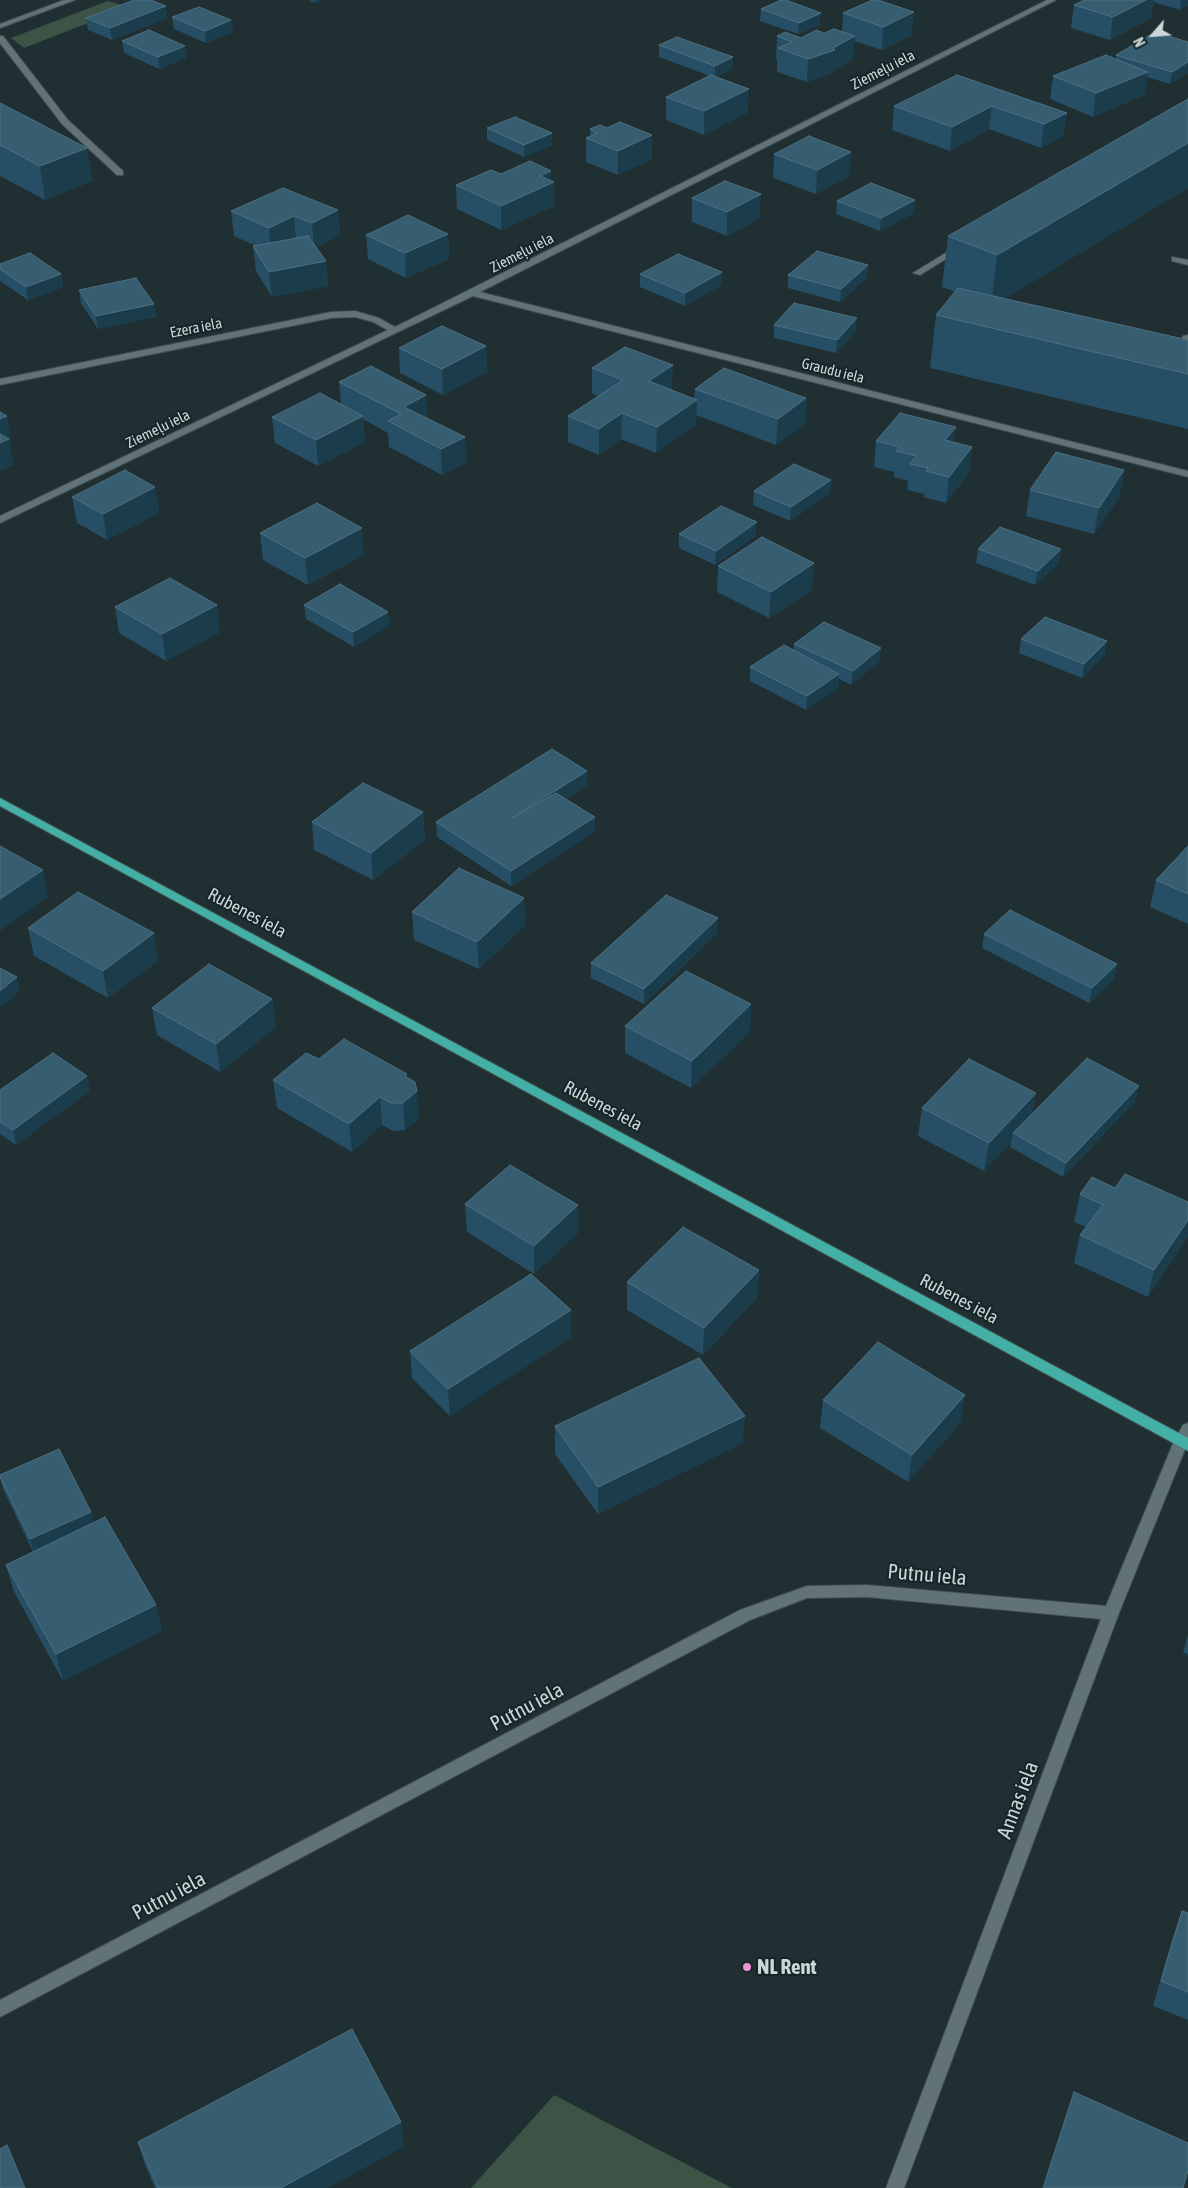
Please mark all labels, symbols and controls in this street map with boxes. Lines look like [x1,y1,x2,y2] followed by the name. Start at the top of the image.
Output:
[1128,10,1178,60] north arrow
[1131,35,1149,49] text: N
[848,46,918,94] street label: Ziemeļu iela
[487,229,557,277] street label: Ziemeļu iela
[168,314,224,342] street label: Ezera iela
[800,355,866,387] street label: Graudu iela
[123,406,193,452] street label: Ziemeļu iela
[204,883,290,943] street label: Rubenes iela
[560,1076,646,1136] street label: Rubenes iela
[916,1269,1002,1329] street label: Rubenes iela
[886,1559,968,1591] street label: Putnu iela
[486,1677,568,1737] street label: Putnu iela
[992,1758,1044,1842] street label: Annas iela
[128,1866,210,1926] street label: Putnu iela
[757,1954,817,1980] place label: NL Rent
[741,1961,753,1973] marker: NL Rent

